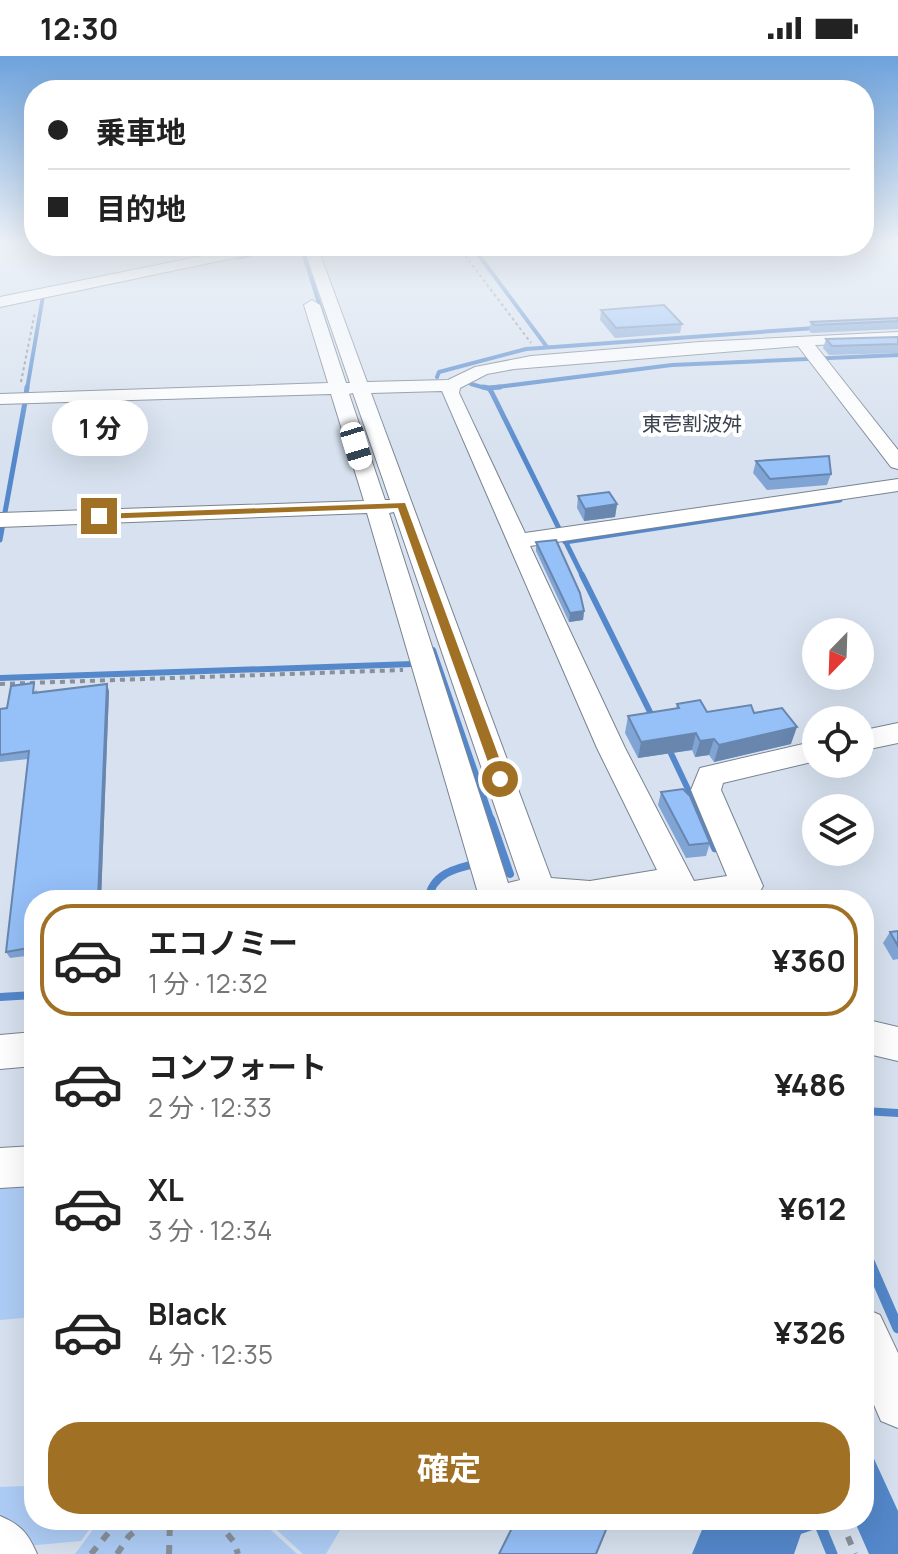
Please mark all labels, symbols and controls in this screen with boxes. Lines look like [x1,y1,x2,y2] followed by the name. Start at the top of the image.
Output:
[40,8,118,49] text: 12:30
[96,111,186,152] text: 乗車地
[96,188,186,229] text: 目的地
[51,400,147,456] callout: 1 分
[79,410,121,446] text: 1 分
[642,410,742,437] district label: 東壱割波舛
[338,420,374,472] car
[81,498,117,534] route end
[802,618,874,690] north arrow
[802,618,874,866] map controls
[802,706,874,778] button: locate
[482,761,518,797] route start
[802,794,874,866] button: layers
[148,922,298,963] text: エコノミー
[52,924,124,996] icon: car
[772,940,846,981] text: ¥360
[148,965,268,1001] text: 1 分 · 12:32
[148,1046,327,1087] text: コンフォート
[52,1048,124,1120] icon: car
[774,1064,846,1105] text: ¥486
[148,1089,272,1125] text: 2 分 · 12:33
[148,1169,184,1210] text: XL
[52,1172,124,1244] icon: car
[778,1188,846,1229] text: ¥612
[148,1212,272,1248] text: 3 分 · 12:34
[148,1293,226,1334] text: Black
[52,1296,124,1368] icon: car
[774,1312,846,1353] text: ¥326
[148,1336,273,1372] text: 4 分 · 12:35
[48,1422,850,1514] button: 確定

